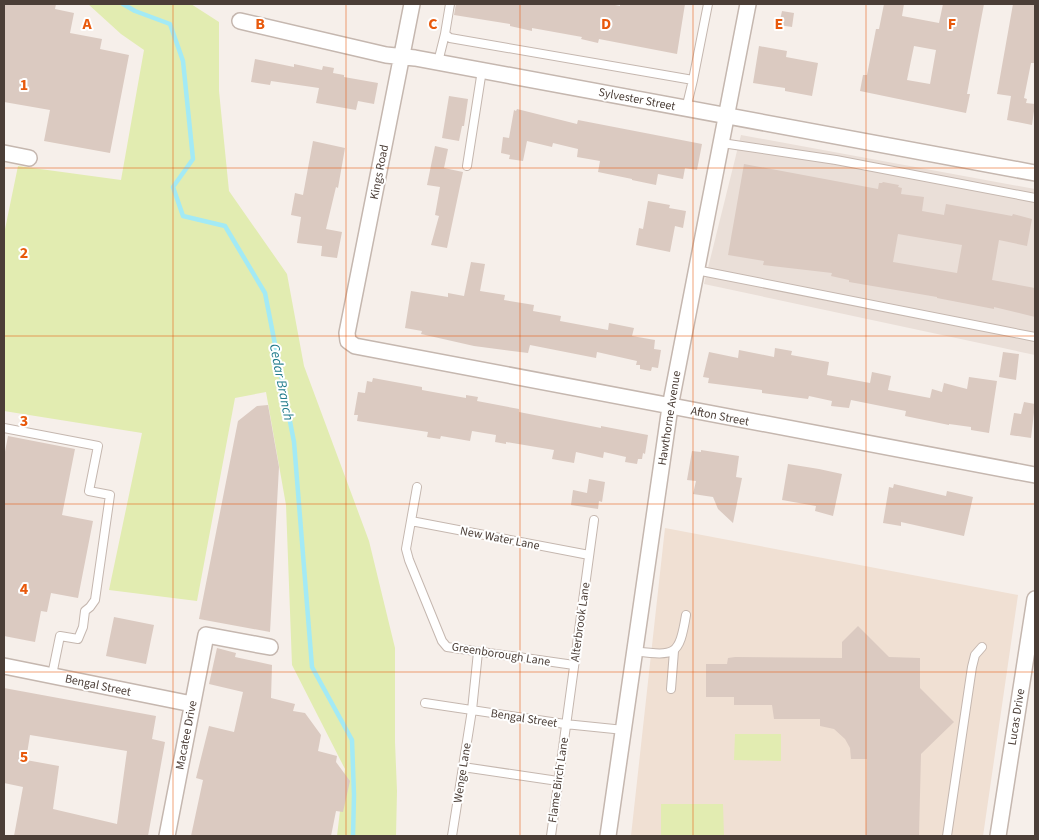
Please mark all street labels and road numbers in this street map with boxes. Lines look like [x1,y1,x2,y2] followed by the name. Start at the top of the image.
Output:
[597,84,677,115] street label: Sylvester Street
[366,143,393,201] street label: Kings Road
[654,369,685,467] street label: Hawthorne Avenue
[689,403,750,430] street label: Afton Street
[459,522,541,555] street label: New Water Lane
[567,581,594,663] street label: Alterbrook Lane
[450,638,551,671] street label: Greenborough Lane
[63,670,132,701] street label: Bengal Street
[1004,688,1029,747] street label: Lucas Drive
[171,699,202,771] street label: Macatee Drive
[490,705,558,732] street label: Bengal Street
[544,736,573,824] street label: Flame Birch Lane
[449,742,476,804] street label: Wenge Lane

